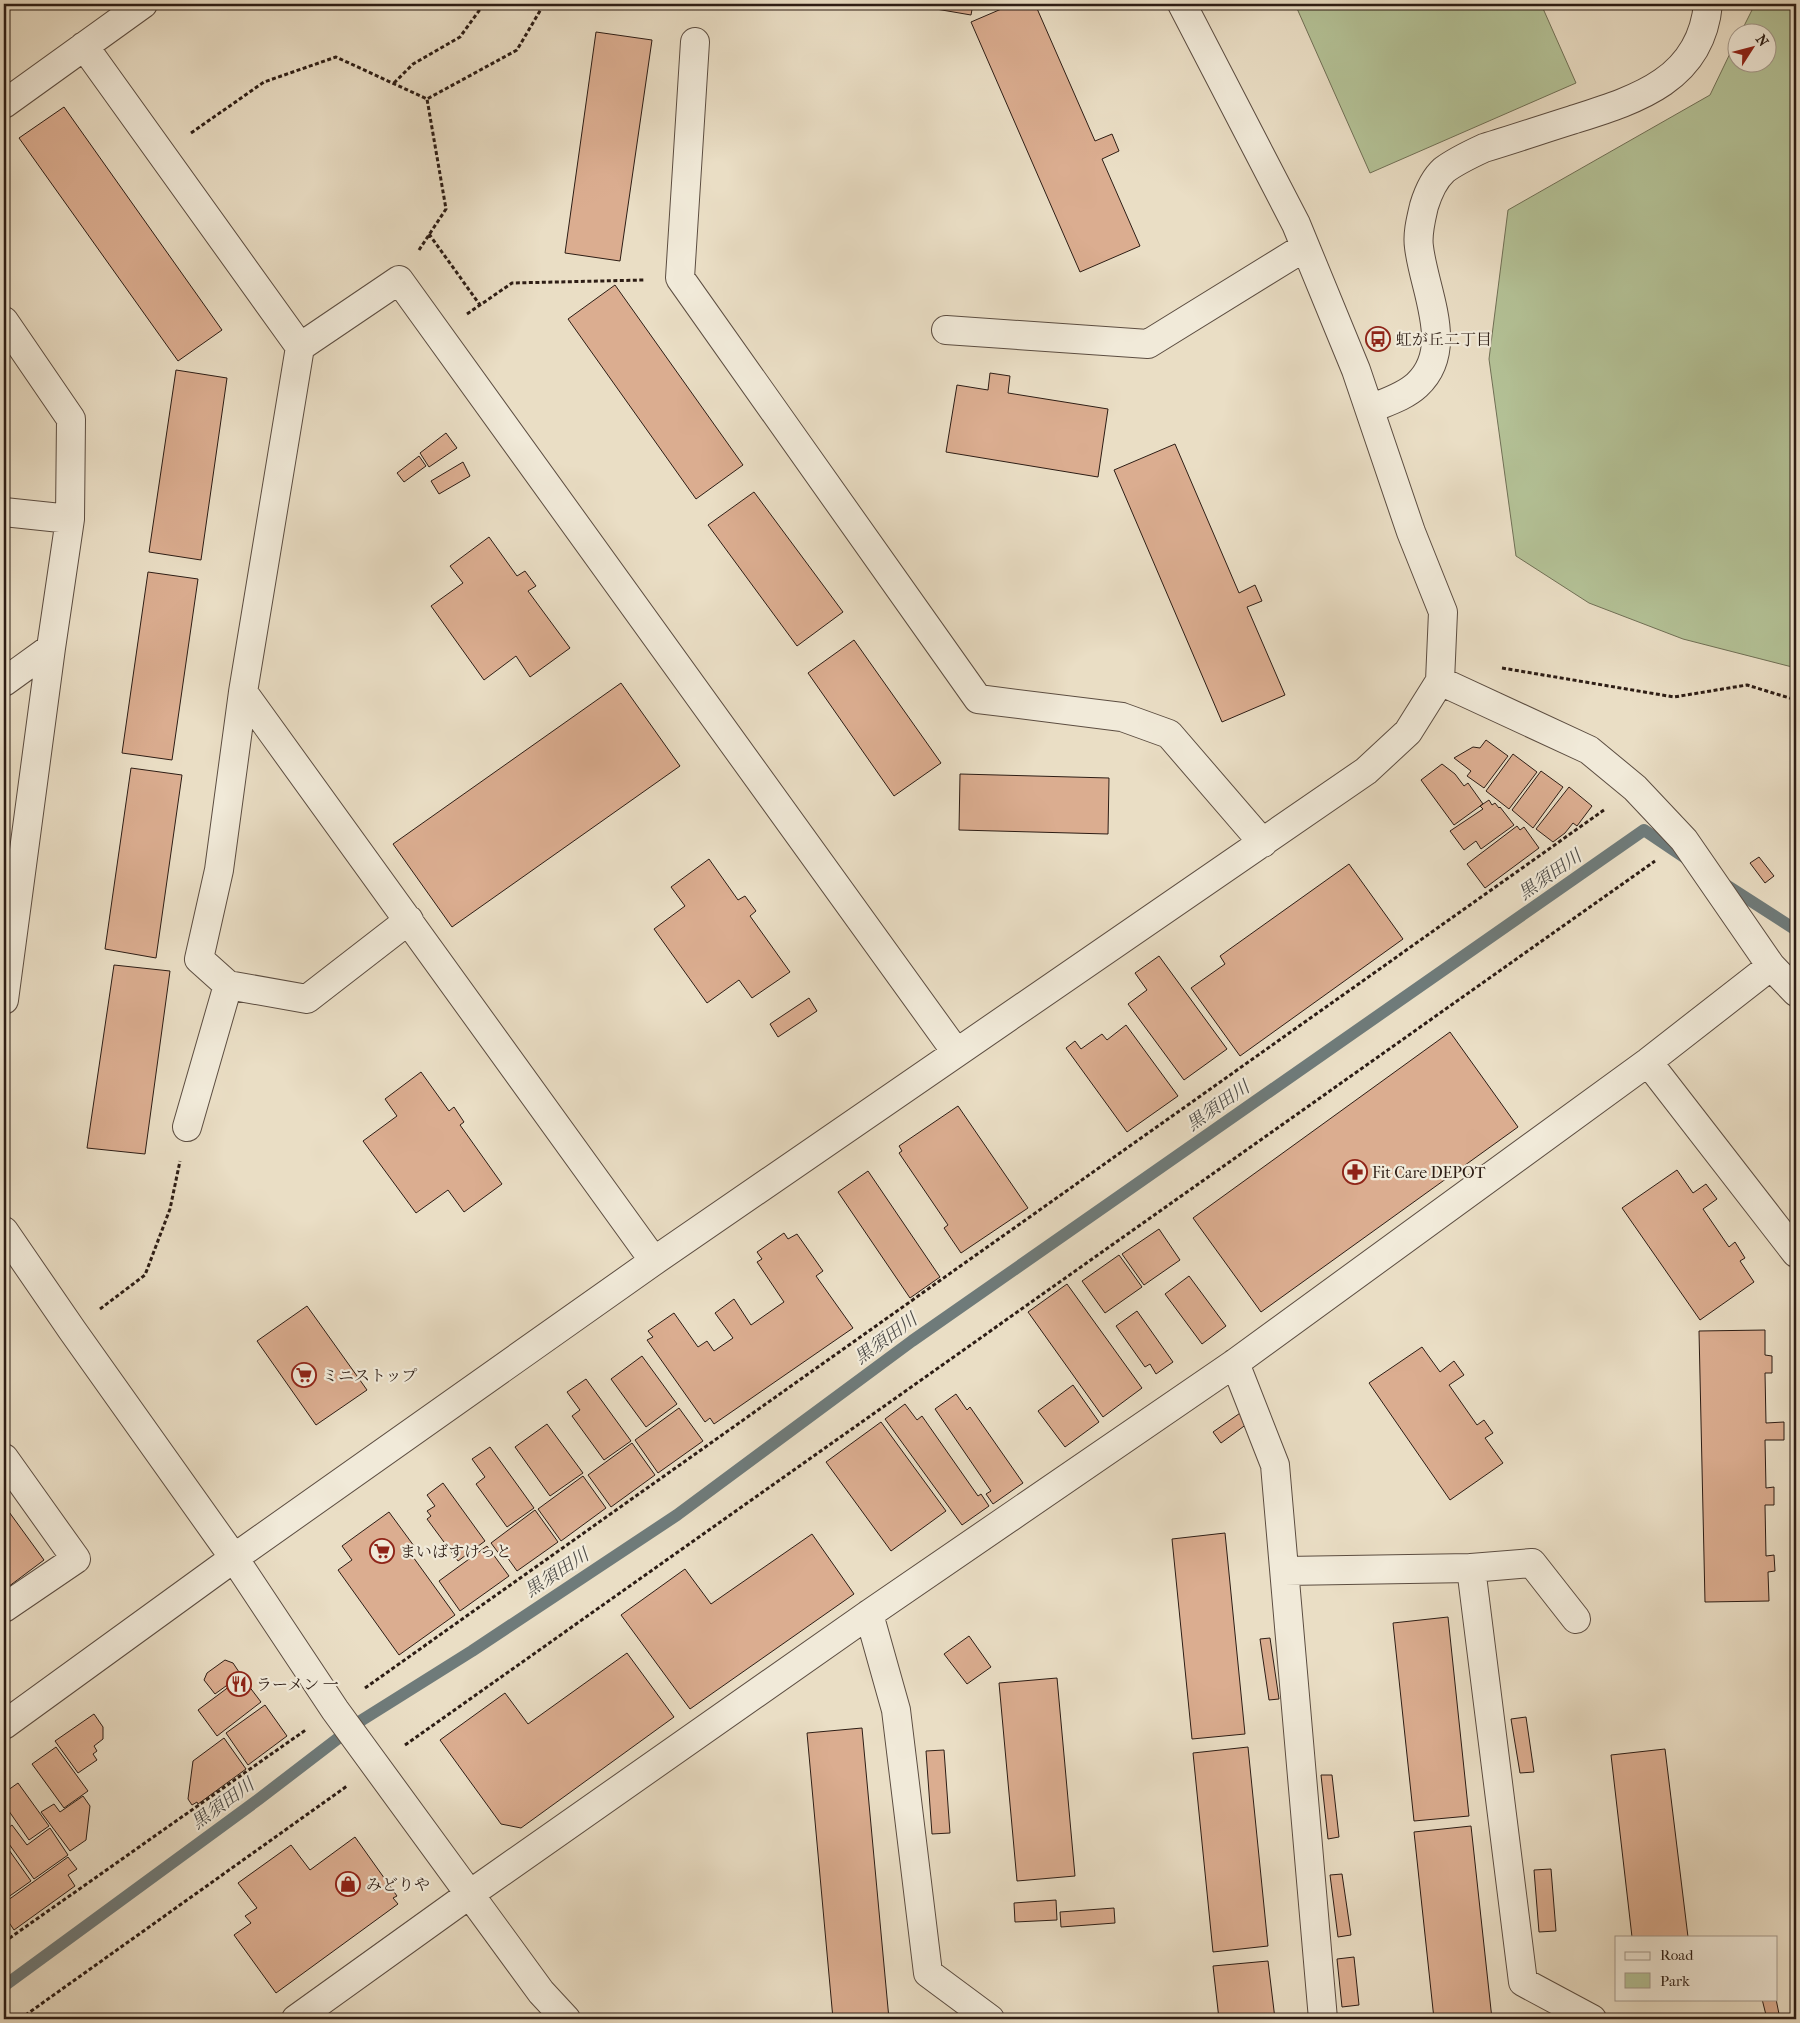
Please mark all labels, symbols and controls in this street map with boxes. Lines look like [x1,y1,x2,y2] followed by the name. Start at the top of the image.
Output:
[1728,22,1778,72] north arrow
[1752,31,1772,50] text: N
[1365,326,1391,352] bus stop icon: 虹が丘二丁目
[1396,330,1492,349] place label: 虹が丘二丁目
[1514,845,1587,904] water label: 黒須田川
[1182,1076,1255,1135] water label: 黒須田川
[1342,1159,1368,1185] pharmacy icon: Fit Care DEPOT
[1372,1163,1486,1182] place label: Fit Care DEPOT
[851,1308,923,1369] water label: 黒須田川
[291,1362,317,1388] supermarket icon: ミニストップ
[322,1366,418,1385] place label: ミニストップ
[369,1538,395,1564] supermarket icon: まいばすけっと
[400,1542,512,1561] place label: まいばすけっと
[521,1543,595,1601] water label: 黒須田川
[226,1671,252,1697] restaurant icon: ラーメン 一
[256,1675,339,1694] place label: ラーメン 一
[188,1773,260,1834] water label: 黒須田川
[335,1871,361,1897] shop icon: みどりや
[366,1875,430,1894] place label: みどりや
[1615,1936,1778,2000] legend
[1660,1946,1694,1964] text: Road
[1660,1972,1690,1990] text: Park

